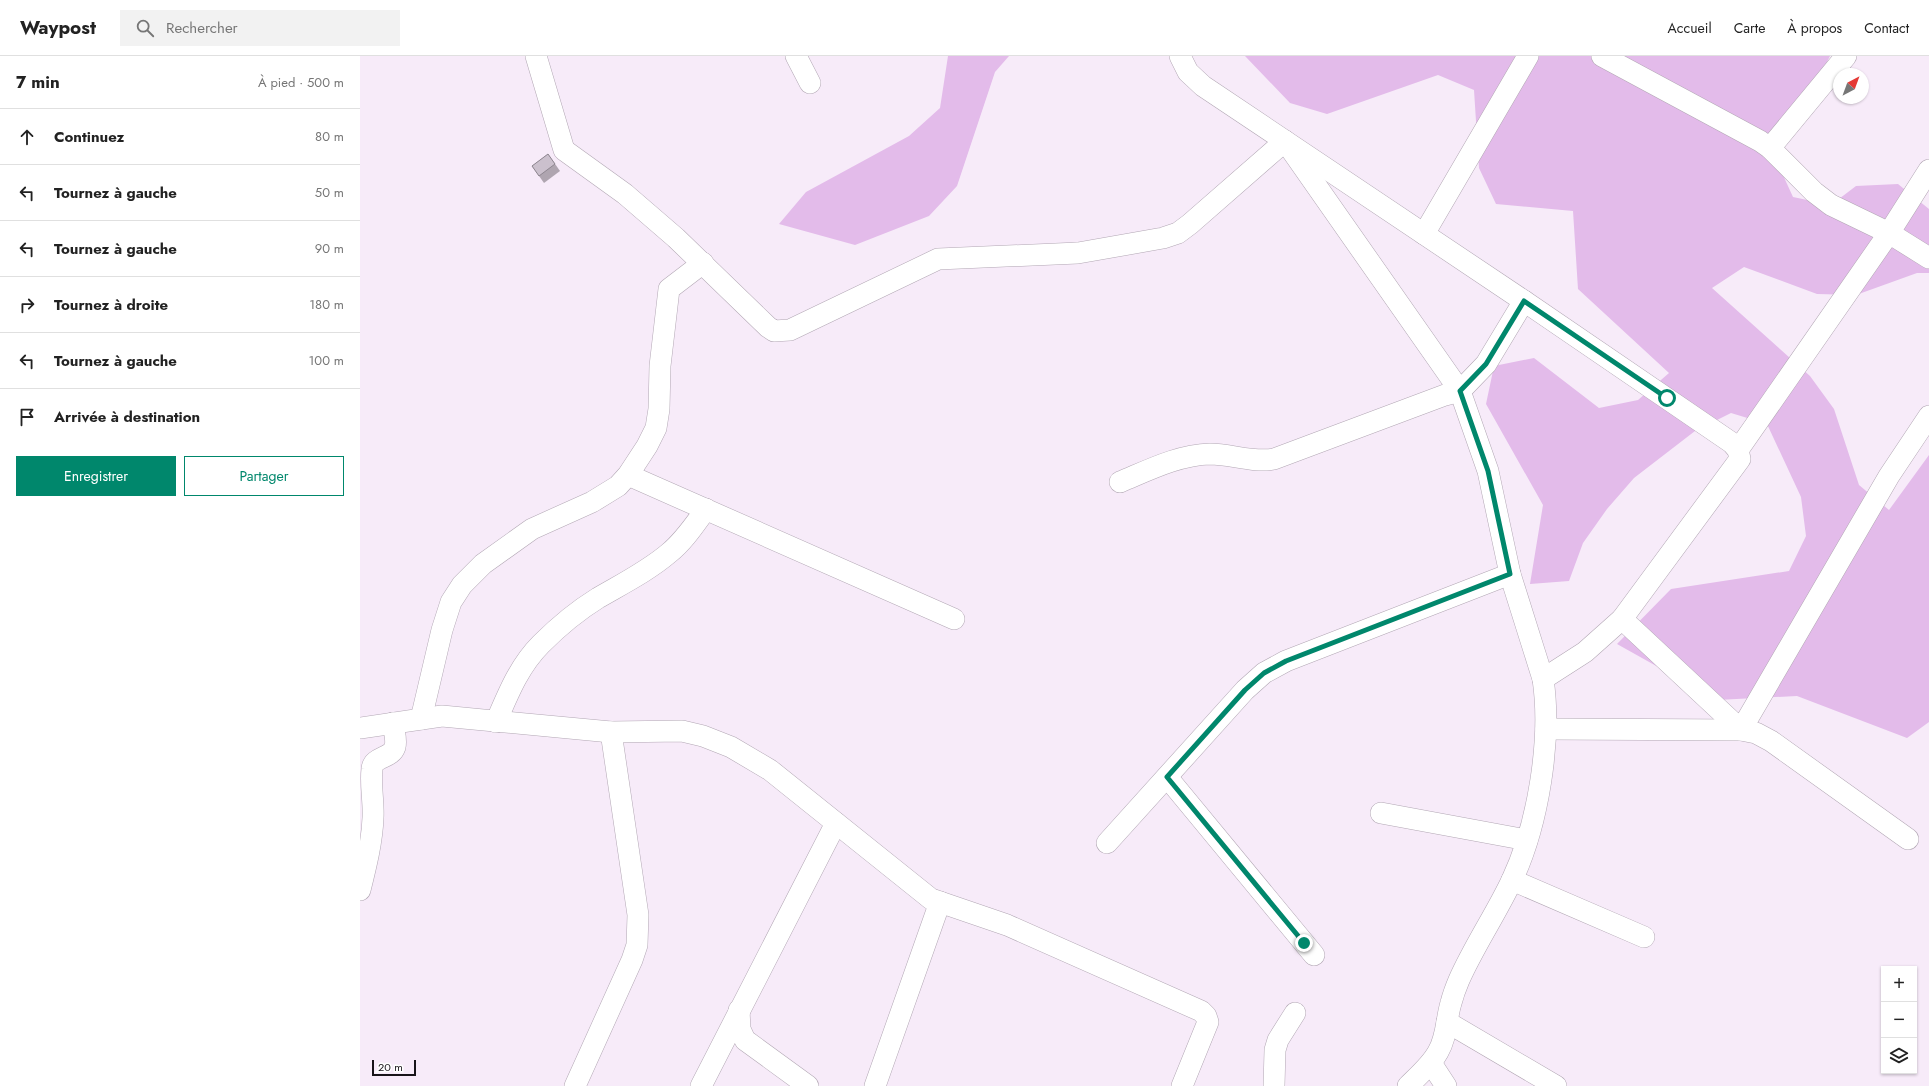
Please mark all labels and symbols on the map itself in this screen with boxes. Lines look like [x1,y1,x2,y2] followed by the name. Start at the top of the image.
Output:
[1833,68,1869,104] north arrow
[1658,389,1676,407] route start
[1295,934,1313,952] route end
[372,1058,416,1077] scale bar

